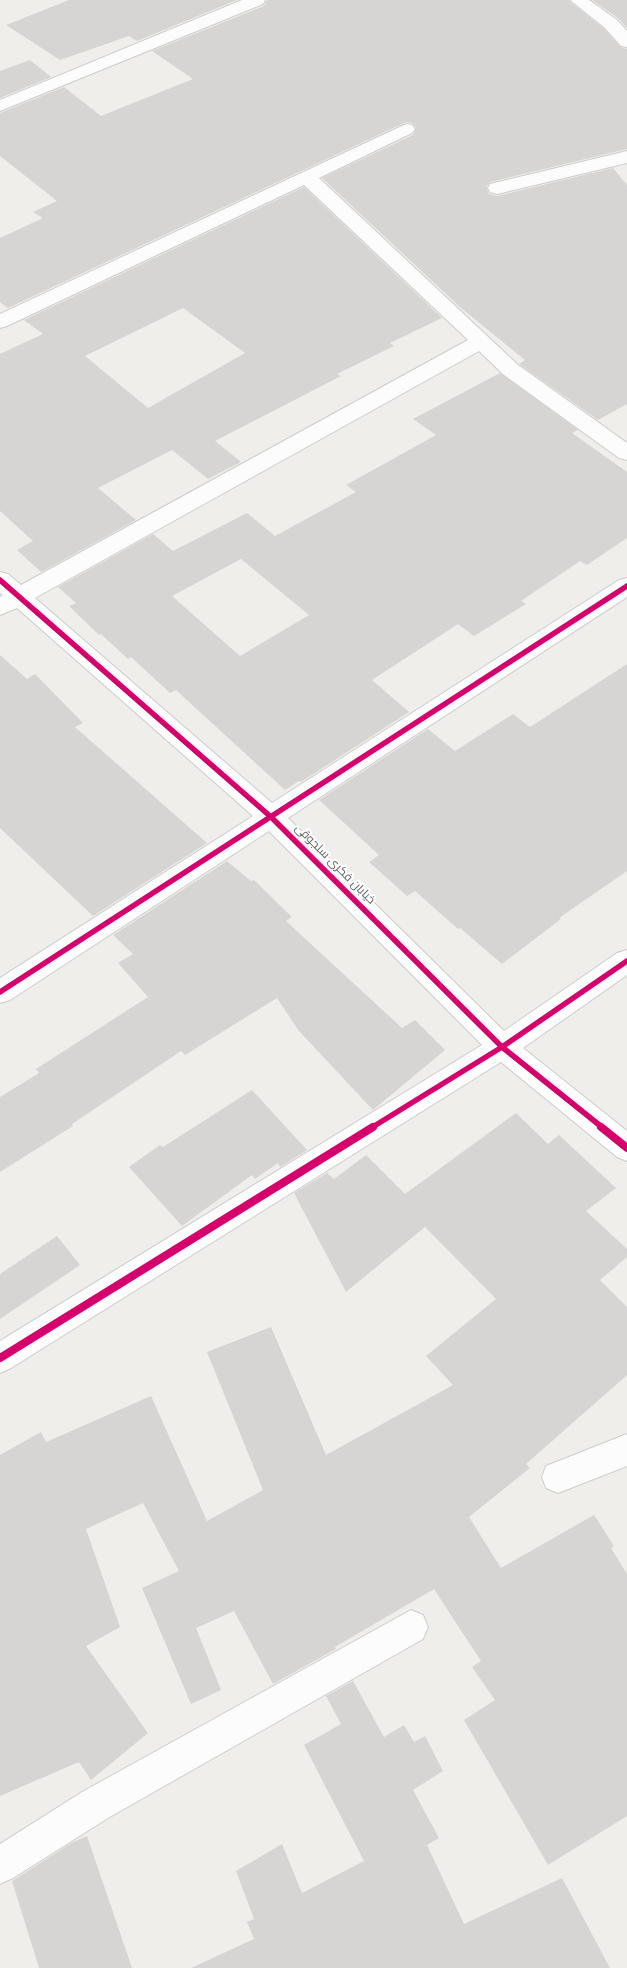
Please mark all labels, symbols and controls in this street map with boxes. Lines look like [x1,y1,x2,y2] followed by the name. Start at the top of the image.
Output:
[292,821,378,907] street label: خیابان فکری سلجوقی

